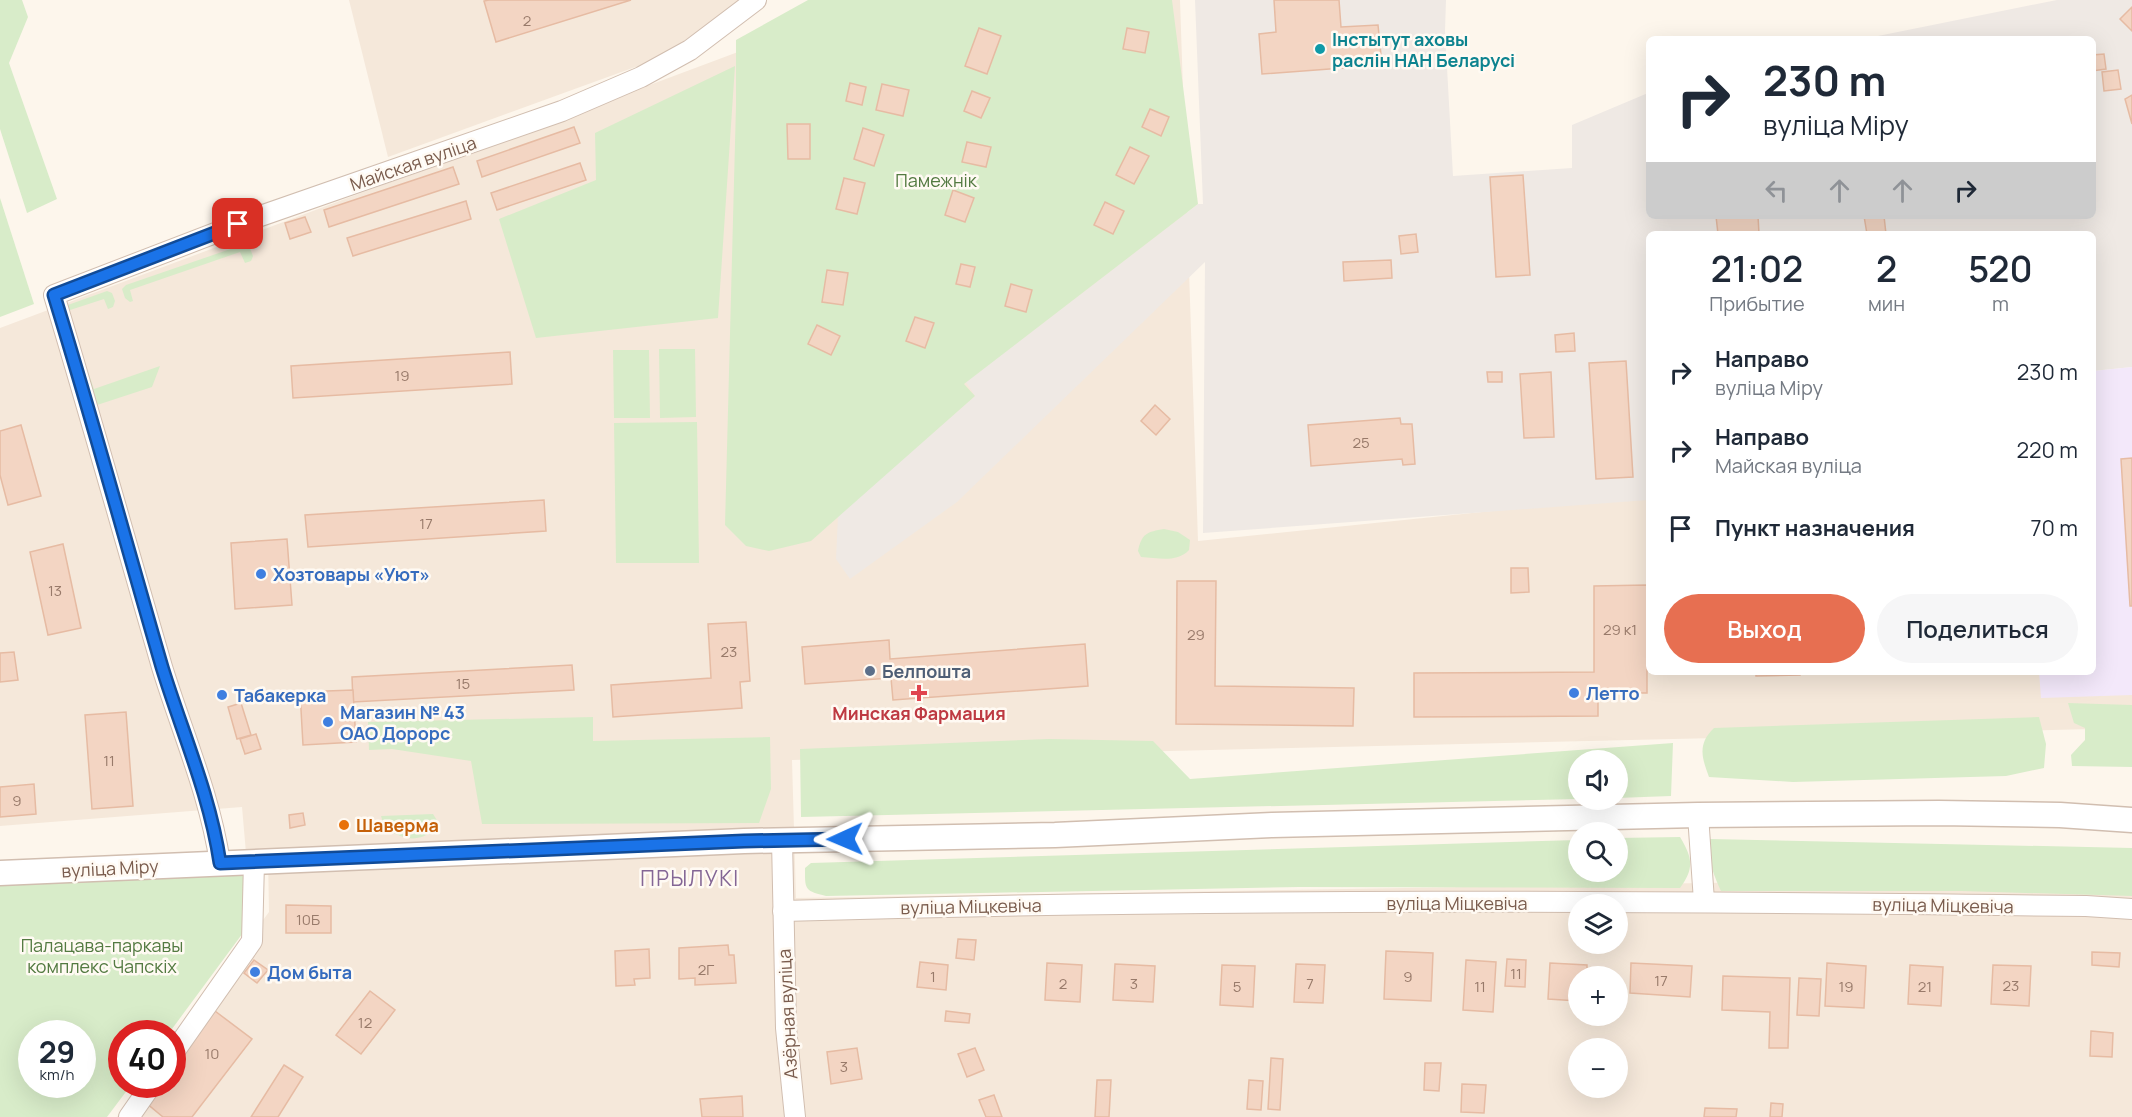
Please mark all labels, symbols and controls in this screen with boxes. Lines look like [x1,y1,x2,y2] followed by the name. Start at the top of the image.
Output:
[523,10,531,31] house number: 2
[1332,27,1515,72] place label: Інстытут аховы раслін НАН Беларусі
[1313,42,1327,56] marker: Інстытут аховы раслін НАН Беларусі
[1763,51,1886,109] text: 230 m
[1664,60,1742,138] icon: right
[1763,106,1909,143] text: вуліца Міру
[347,130,479,196] street label: Майская вуліца
[895,168,978,192] park label: Памежнік
[1760,174,1793,207] icon: left
[1823,174,1856,207] icon: ahead
[1886,174,1919,207] icon: ahead
[1949,174,1982,207] icon: right
[212,198,263,249] pin
[221,207,254,240] icon: arrive
[1711,244,1803,293] text: 21:02
[1876,244,1897,293] text: 2
[1968,244,2033,293] text: 520
[1709,290,1805,317] text: Прибытие
[1868,290,1905,317] text: мин
[1992,290,2009,317] text: m
[1715,344,1809,374] text: Направо
[1664,356,1697,389] icon: right
[2017,357,2078,387] text: 230 m
[394,365,410,386] house number: 19
[1715,374,1823,401] text: вуліца Міру
[1715,422,1809,452] text: Направо
[1352,432,1370,453] house number: 25
[1664,434,1697,467] icon: right
[2016,435,2078,465] text: 220 m
[1715,452,1862,479] text: Майская вуліца
[1664,512,1697,545] icon: arrive
[419,513,433,534] house number: 17
[1715,513,1915,543] text: Пункт назначения
[2030,513,2078,543] text: 70 m
[273,562,430,586] place label: Хозтовары «Уют»
[254,567,268,581] marker: Хозтовары «Уют»
[48,580,62,601] house number: 13
[1664,594,1865,663] button: Выход
[1877,594,2078,663] button: Поделиться
[1603,619,1637,640] house number: 29 к1
[1187,624,1205,645] house number: 29
[721,641,737,662] house number: 23
[882,659,971,683] place label: Белпошта
[863,664,877,678] marker: Белпошта
[456,673,470,694] house number: 15
[1586,681,1640,705] place label: Летто
[234,683,326,707] place label: Табакерка
[912,686,926,700] marker: Минская Фармация
[1567,686,1581,700] marker: Летто
[215,688,229,702] marker: Табакерка
[340,700,465,745] place label: Магазин № 43 ОАО Дорорс
[832,701,1006,725] place label: Минская Фармация
[321,715,335,729] marker: Магазин № 43 ОАО Дорорс
[103,750,115,771] house number: 11
[1568,750,1628,1098] map controls
[1568,750,1628,810] button: sound
[12,790,22,811] house number: 9
[813,807,877,871] position arrow
[356,813,439,837] place label: Шаверма
[337,818,351,832] marker: Шаверма
[1568,822,1628,882] button: search
[61,853,160,883] street label: вуліца Міру
[640,864,740,892] district label: ПРЫЛУКІ
[1386,891,1528,915] street label: вуліца Міцкевіча
[1872,892,2014,918] street label: вуліца Міцкевіча
[900,893,1042,919] street label: вуліца Міцкевіча
[1568,894,1628,954] button: layers
[296,909,320,930] house number: 10Б
[21,933,183,978] park label: Палацава-паркавы комплекс Чапскіх
[772,948,802,1080] street label: Азёрная вуліца
[698,959,714,980] house number: 2Г
[267,960,352,984] place label: Дом быта
[1510,963,1522,984] house number: 11
[248,965,262,979] marker: Дом быта
[930,966,936,987] house number: 1
[1403,966,1413,987] house number: 9
[1568,966,1628,1026] button: +
[1654,970,1668,991] house number: 17
[1059,973,1067,994] house number: 2
[1130,973,1138,994] house number: 3
[1306,973,1314,994] house number: 7
[2003,975,2019,996] house number: 23
[1233,976,1241,997] house number: 5
[1474,976,1486,997] house number: 11
[1838,976,1854,997] house number: 19
[1918,976,1932,997] house number: 21
[358,1012,372,1033] house number: 12
[108,1020,186,1098] speed limit sign: 40
[39,1031,75,1072] text: 29
[1568,1038,1628,1098] button: −
[205,1043,220,1064] house number: 10
[840,1056,848,1077] house number: 3
[40,1064,74,1085] text: km/h

